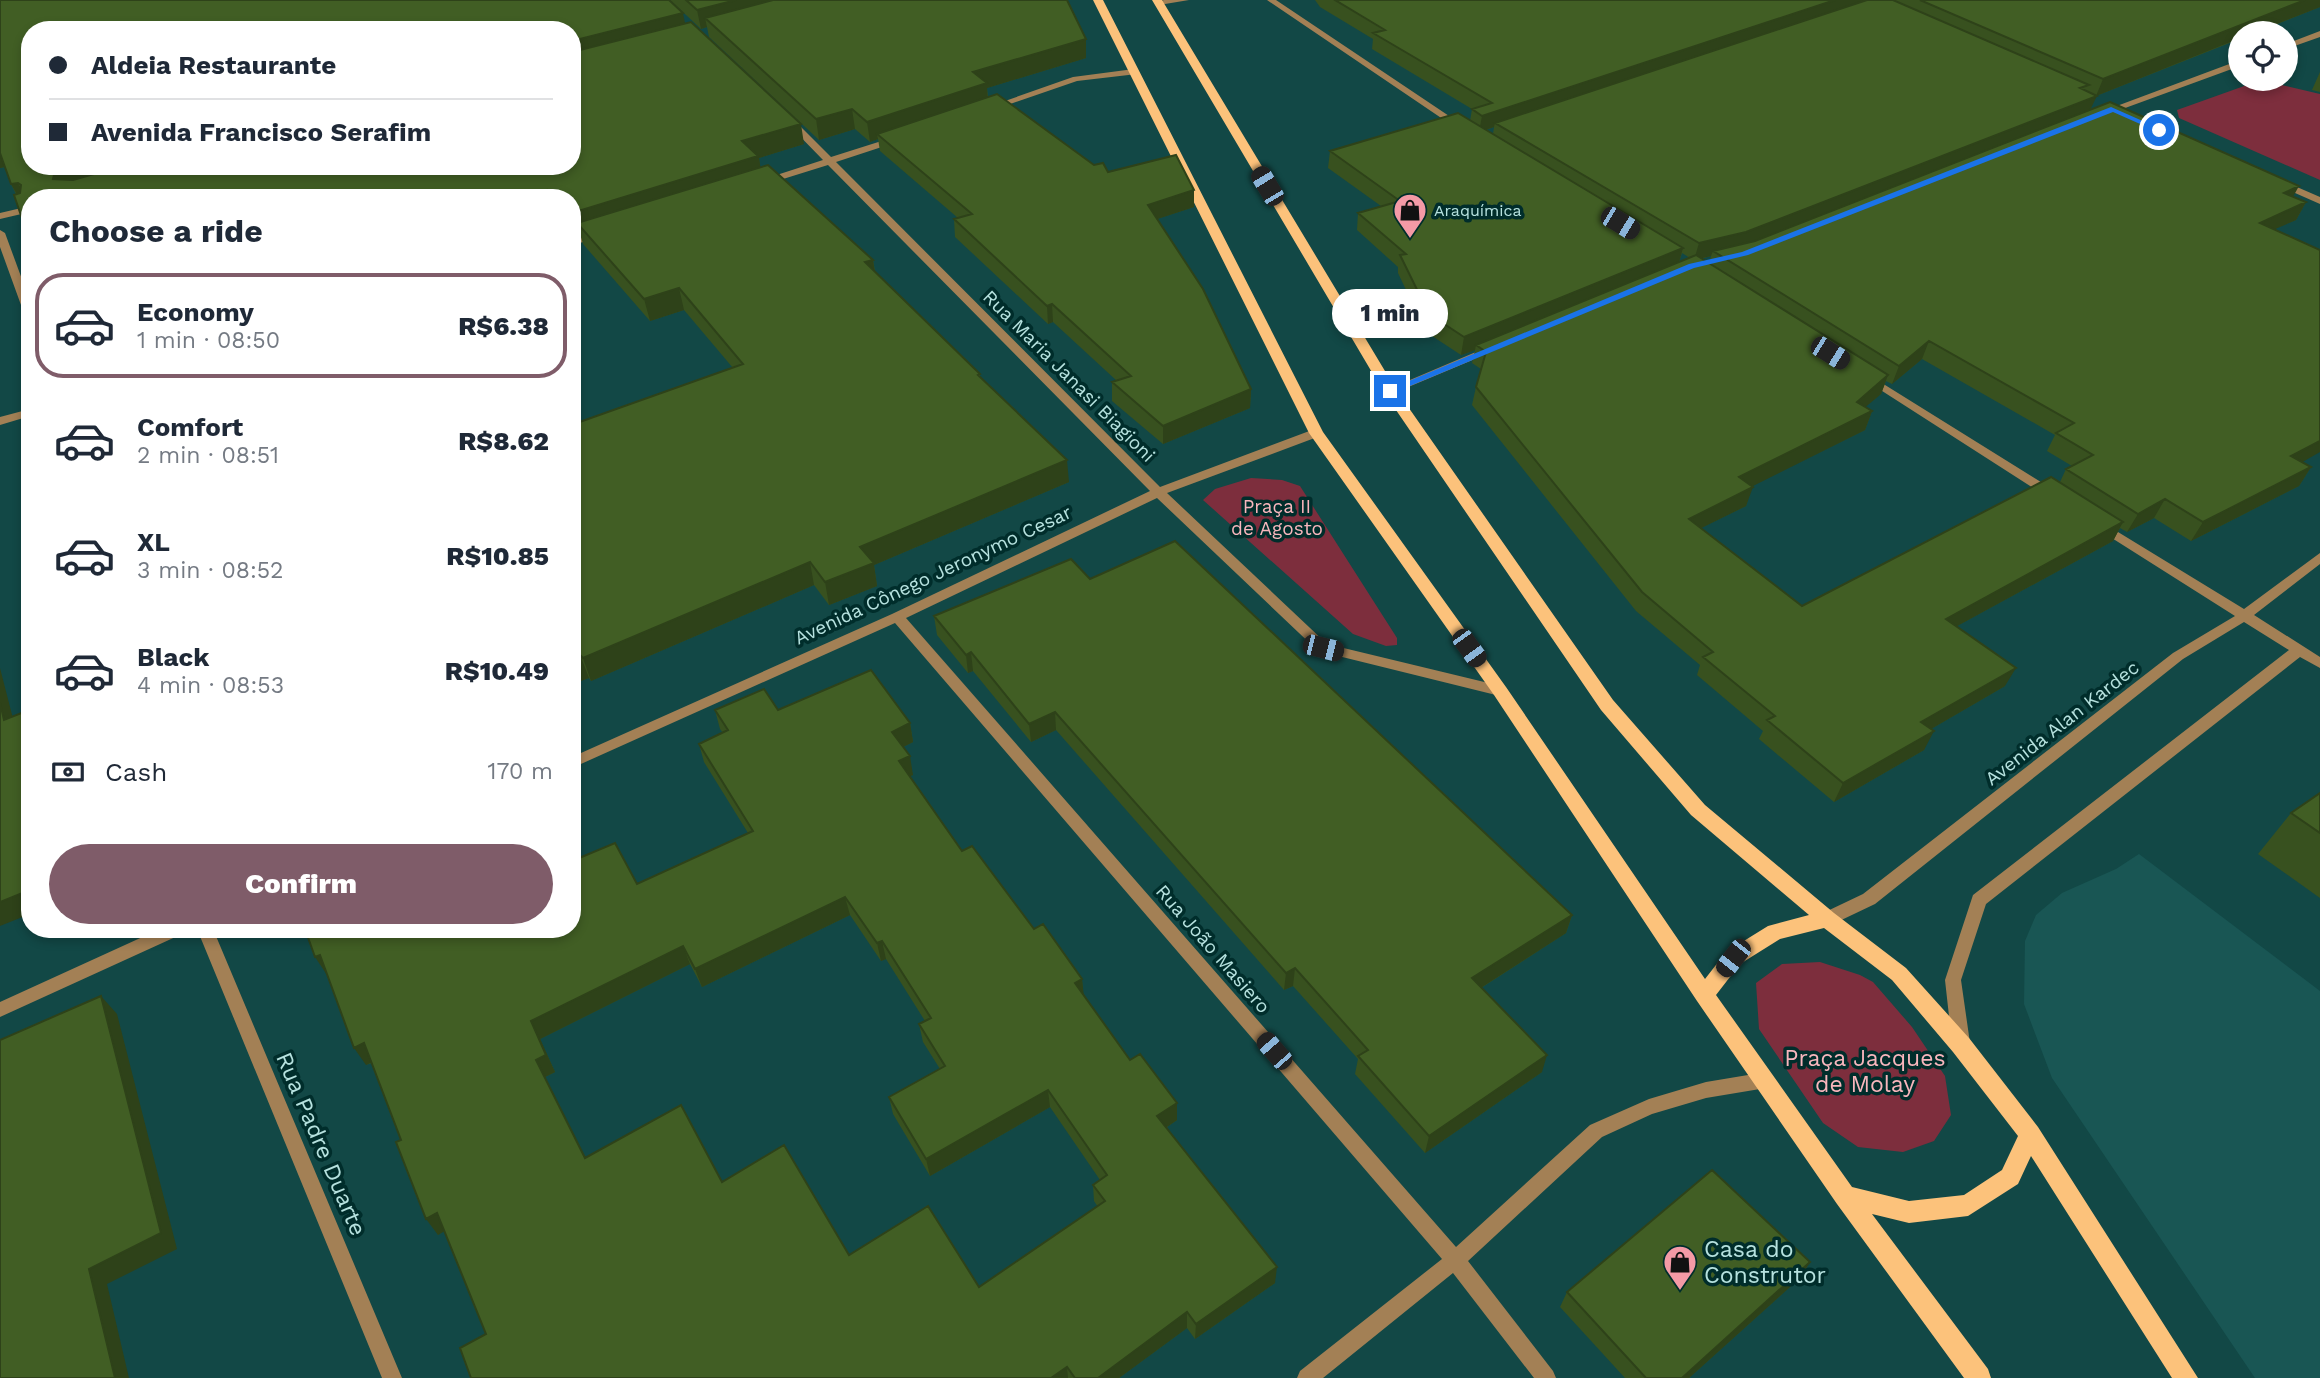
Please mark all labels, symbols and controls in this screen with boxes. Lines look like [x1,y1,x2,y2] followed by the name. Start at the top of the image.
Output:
[2228,21,2298,91] map controls
[2228,21,2298,91] button: locate
[91,50,336,80] text: Aldeia Restaurante
[2143,114,2175,146] route start
[91,117,431,147] text: Avenida Francisco Serafim
[1248,163,1287,209] car
[1391,191,1429,240] shop icon: Araquímica
[1434,201,1522,220] place label: Araquímica
[1597,203,1644,243] car
[49,212,263,250] text: Choose a ride
[978,285,1160,467] street label: Rua Maria Janasi Biagioni
[1332,290,1448,338] callout: 1 min
[53,294,116,357] icon: car
[137,297,254,327] text: Economy
[1360,300,1420,327] text: 1 min
[458,311,549,341] text: R$6.38
[137,327,280,354] text: 1 min · 08:50
[1807,333,1854,373] car
[1374,375,1406,407] route end
[53,409,116,472] icon: car
[137,412,243,442] text: Comfort
[458,426,549,456] text: R$8.62
[137,442,279,469] text: 2 min · 08:51
[1231,495,1323,540] park label: Praça II de Agosto
[791,500,1075,649] street label: Avenida Cônego Jeronymo Cesar
[53,524,116,587] icon: car
[137,527,170,557] text: XL
[446,541,549,571] text: R$10.85
[137,557,284,584] text: 3 min · 08:52
[1449,625,1490,671] car
[1301,633,1346,663] car
[53,639,116,702] icon: car
[137,642,209,672] text: Black
[445,656,549,686] text: R$10.49
[1981,656,2143,790] street label: Avenida Alan Kardec
[137,672,284,699] text: 4 min · 08:53
[49,753,87,791] icon: cash
[105,757,167,787] text: Cash
[488,758,553,785] text: 170 m
[49,844,553,924] button: Confirm
[1151,880,1275,1018] street label: Rua João Masiero
[1712,935,1755,981] car
[1253,1028,1296,1074] car
[1784,1045,1946,1098] park label: Praça Jacques de Molay
[270,1048,372,1240] street label: Rua Padre Duarte
[1704,1236,1826,1289] place label: Casa do Construtor
[1661,1243,1699,1292] shop icon: Casa do Construtor

